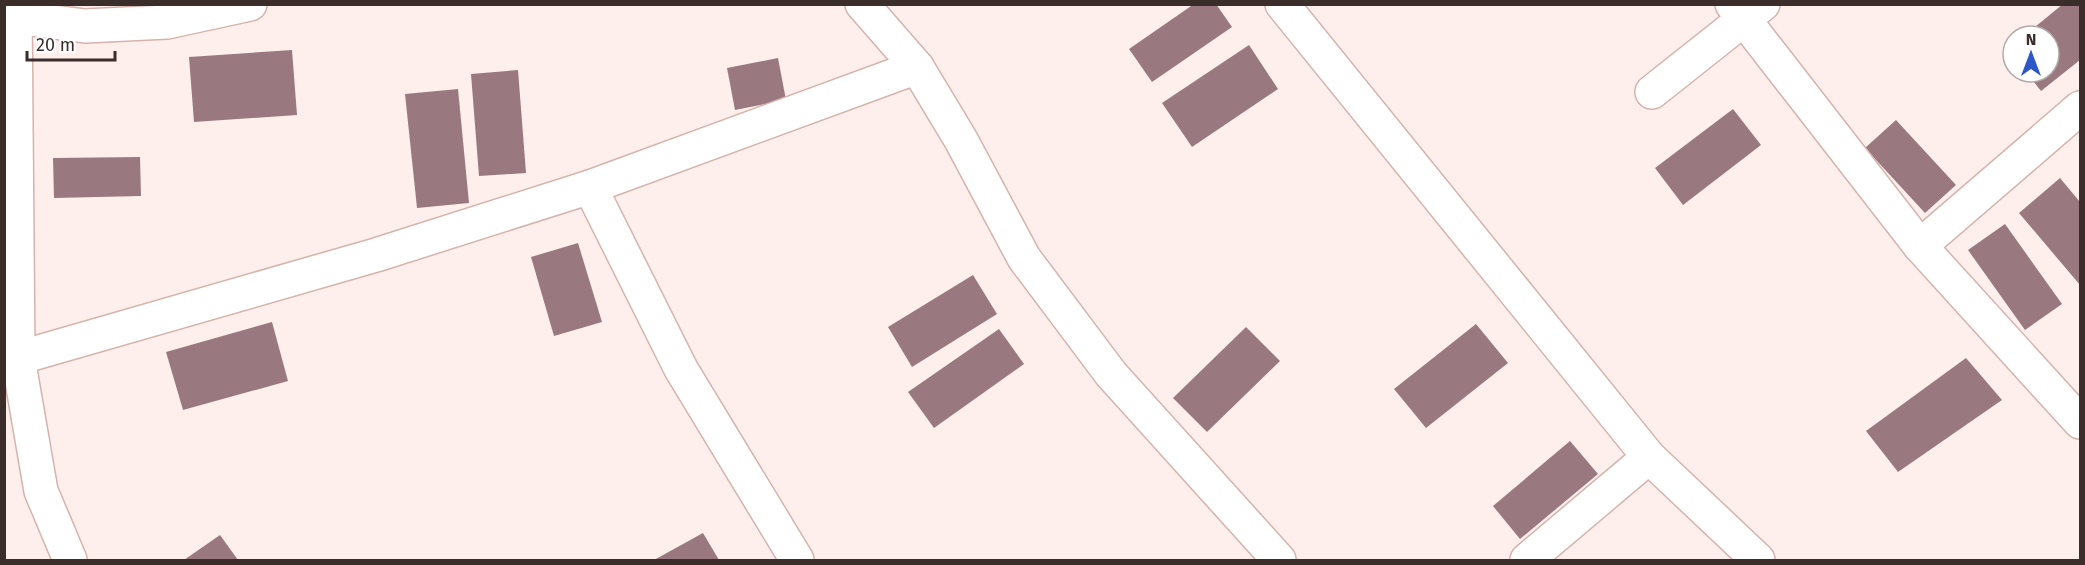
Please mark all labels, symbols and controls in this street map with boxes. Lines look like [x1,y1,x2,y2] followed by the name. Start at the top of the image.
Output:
[27,24,116,62] scale bar
[2001,24,2061,84] north arrow
[2026,30,2036,49] text: N
[36,34,75,56] text: 20 m

